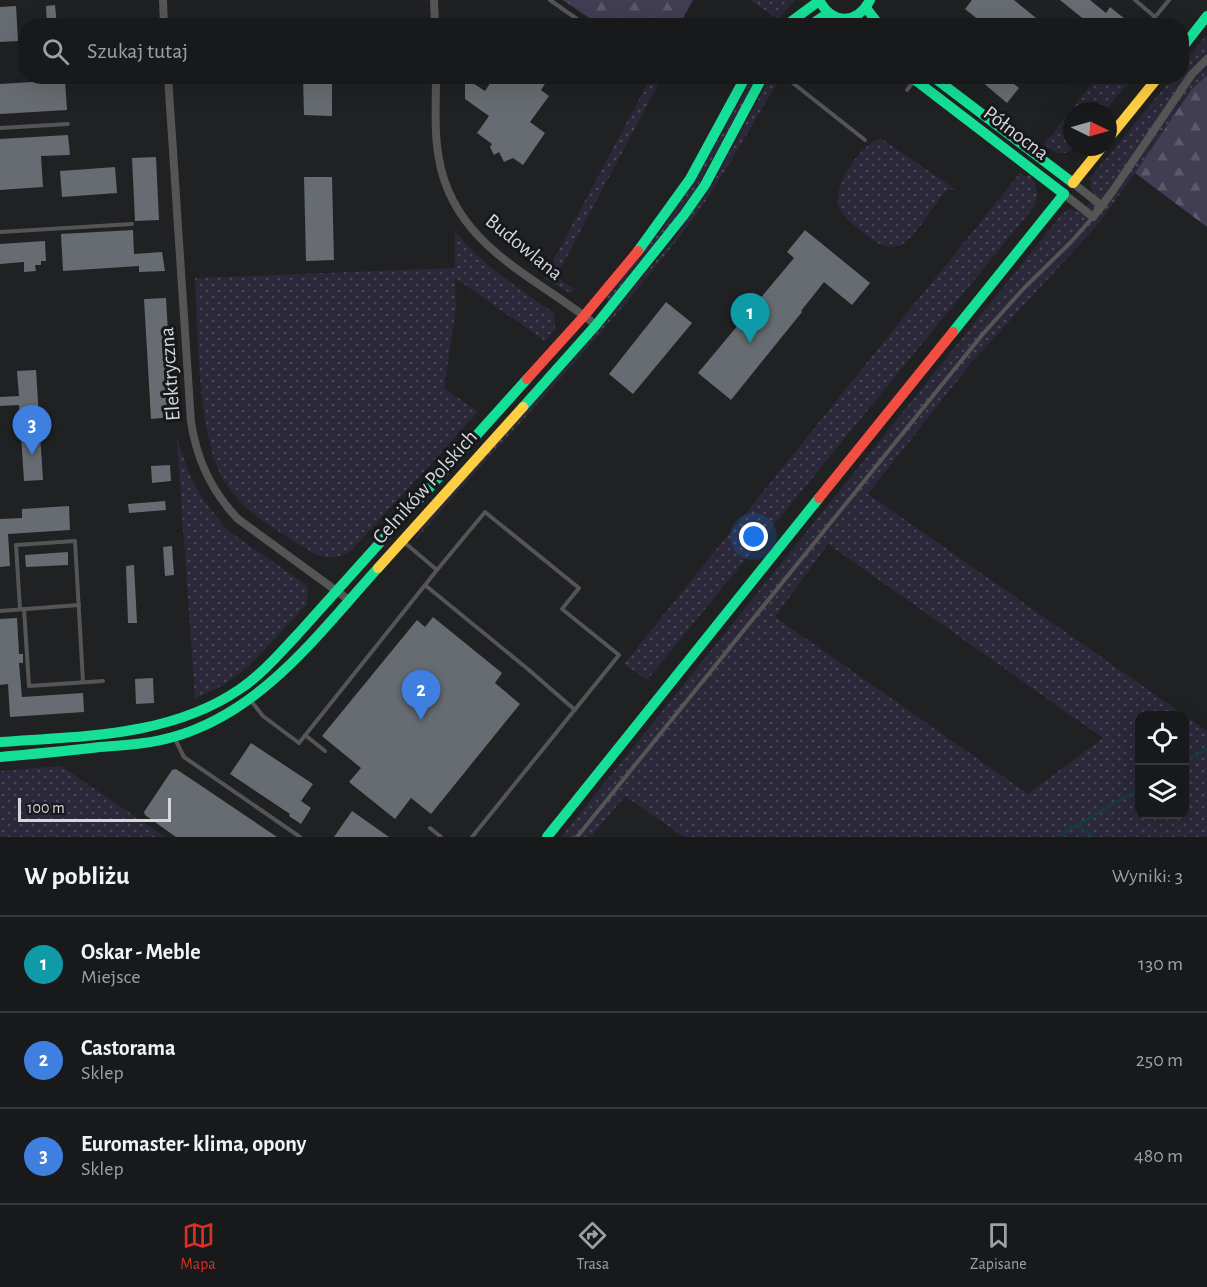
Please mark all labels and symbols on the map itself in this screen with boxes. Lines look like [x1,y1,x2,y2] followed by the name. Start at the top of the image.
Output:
[980,102,1053,164] street label: Północna
[1063,102,1117,156] north arrow
[482,210,567,284] street label: Budowlana
[730,294,770,343] pin: 1
[156,326,184,422] street label: Elektryczna
[12,406,51,455] pin: 3
[369,426,481,548] street label: Celników Polskich
[739,522,768,551] your location
[402,670,440,720] pin: 2
[18,795,171,822] scale bar

